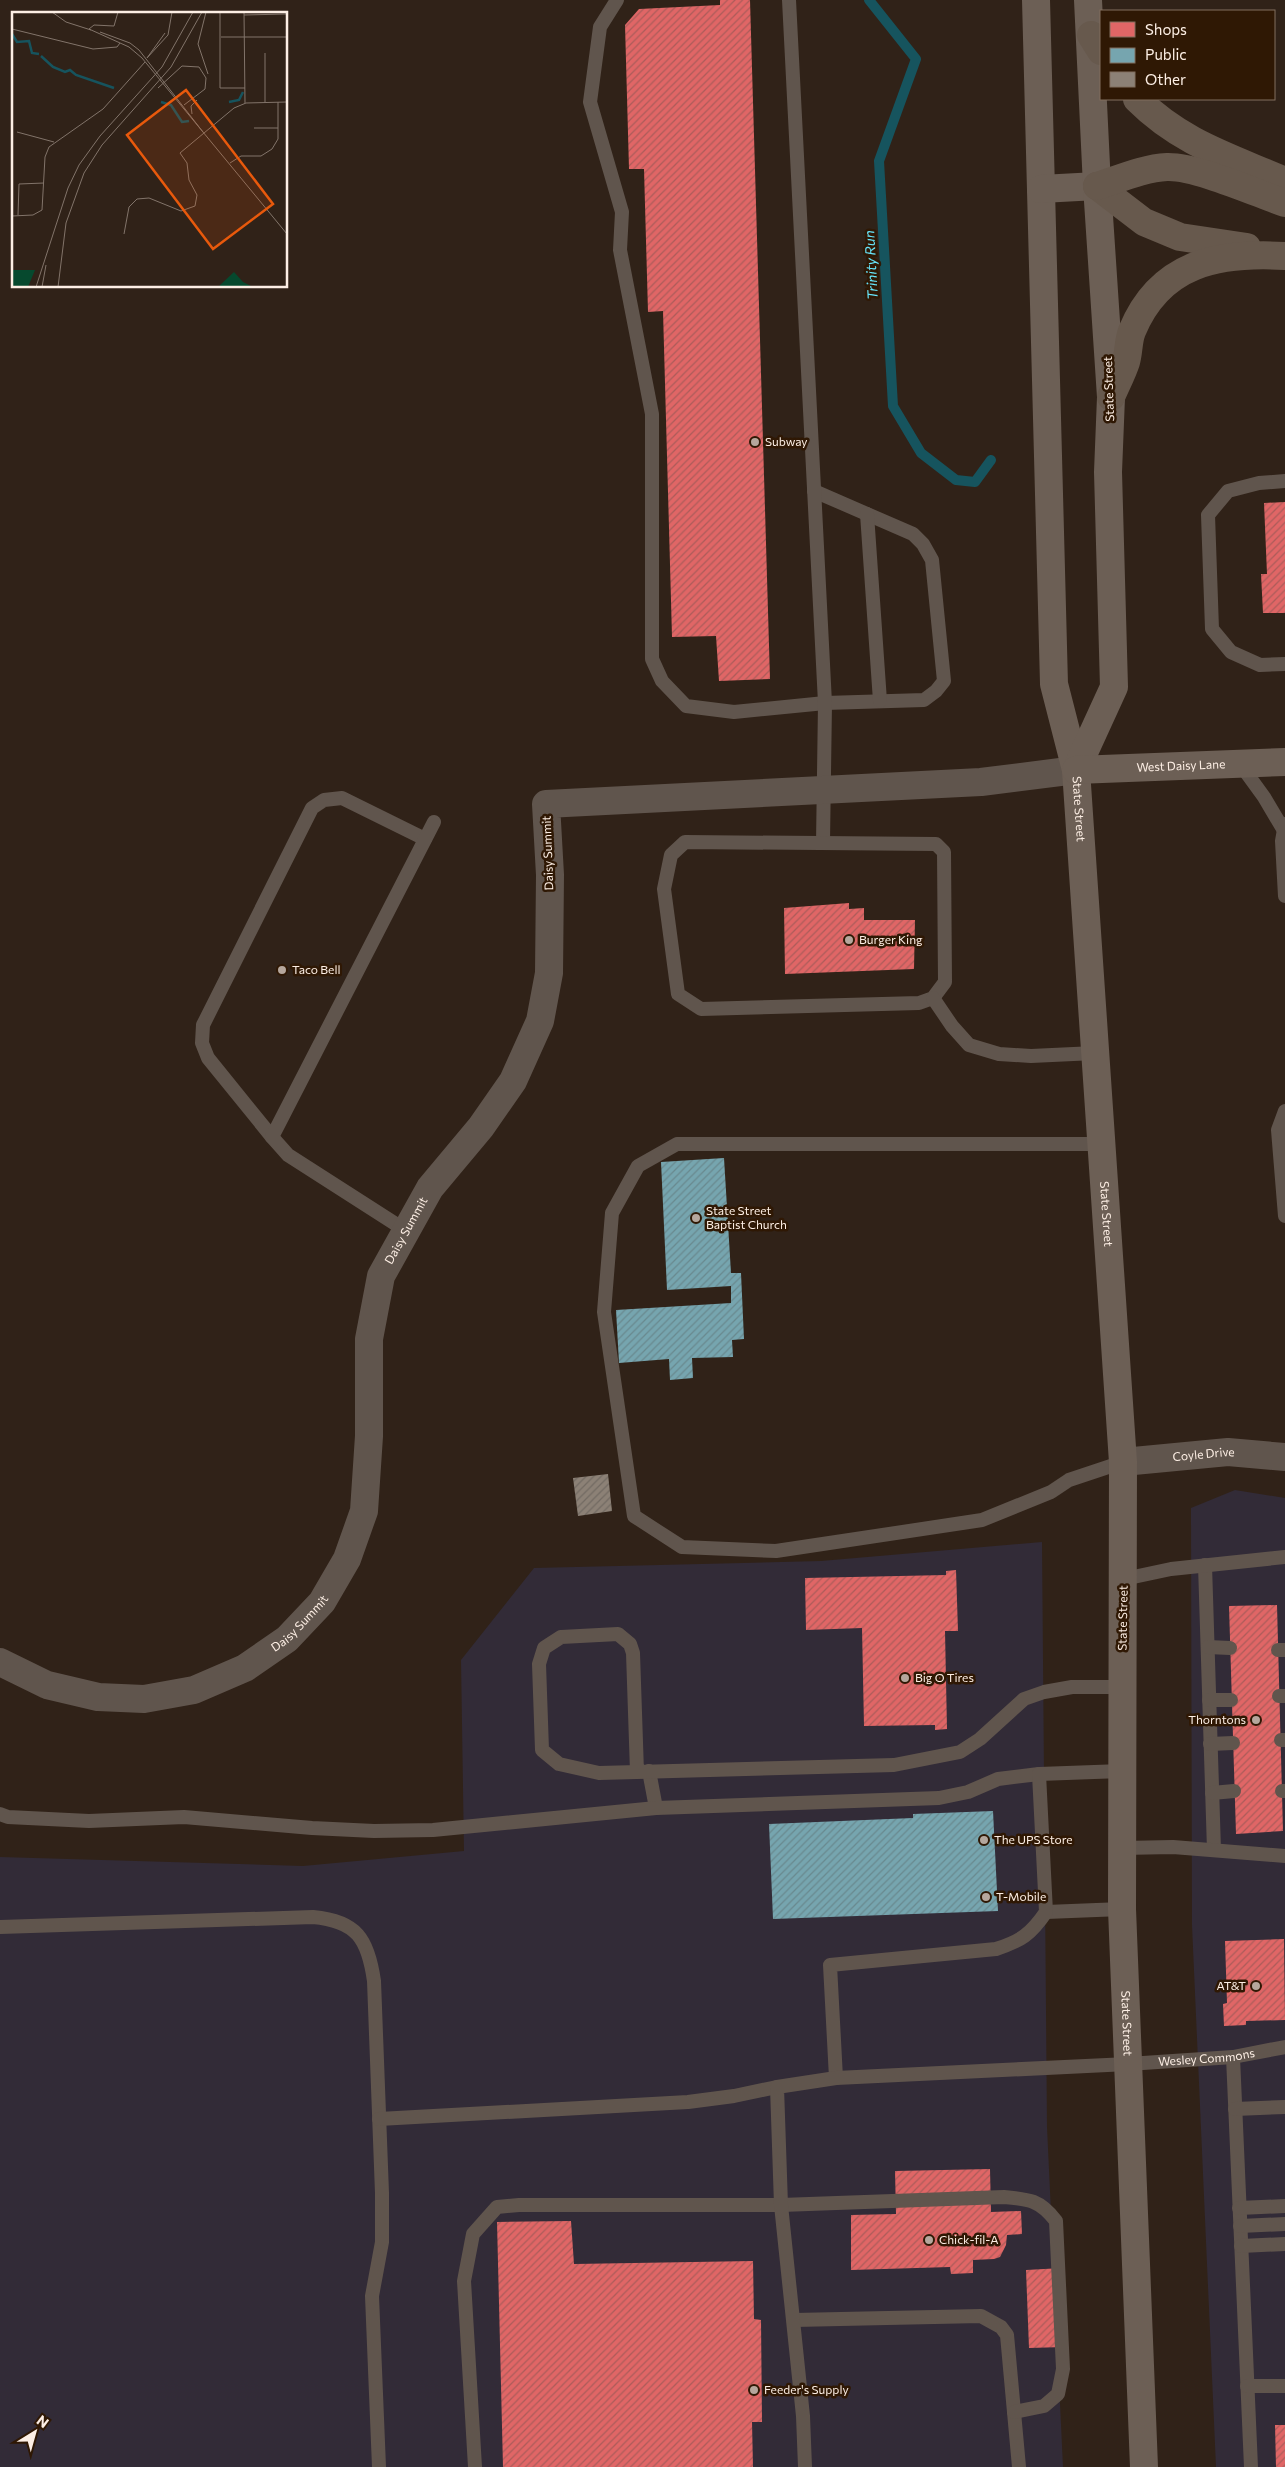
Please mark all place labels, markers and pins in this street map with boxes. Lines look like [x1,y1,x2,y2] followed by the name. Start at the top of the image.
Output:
[765,434,808,448] place label: Subway
[749,436,761,448] marker: Subway
[859,932,923,946] place label: Burger King
[843,934,855,946] marker: Burger King
[292,962,341,976] place label: Taco Bell
[276,964,288,976] marker: Taco Bell
[706,1203,787,1231] place label: State Street Baptist Church
[690,1212,702,1224] marker: State Street Baptist Church
[915,1670,974,1684] place label: Big O Tires
[899,1672,911,1684] marker: Big O Tires
[1188,1712,1246,1726] place label: Thorntons
[1250,1714,1262,1726] marker: Thorntons
[994,1832,1073,1846] place label: The UPS Store
[978,1834,990,1846] marker: The UPS Store
[996,1889,1046,1903] place label: T-Mobile
[980,1891,992,1903] marker: T-Mobile
[1216,1978,1246,1992] place label: AT&T
[1250,1980,1262,1992] marker: AT&T
[939,2232,998,2246] place label: Chick-fil-A
[923,2234,935,2246] marker: Chick-fil-A
[764,2382,849,2396] place label: Feeder's Supply
[748,2384,760,2396] marker: Feeder's Supply

